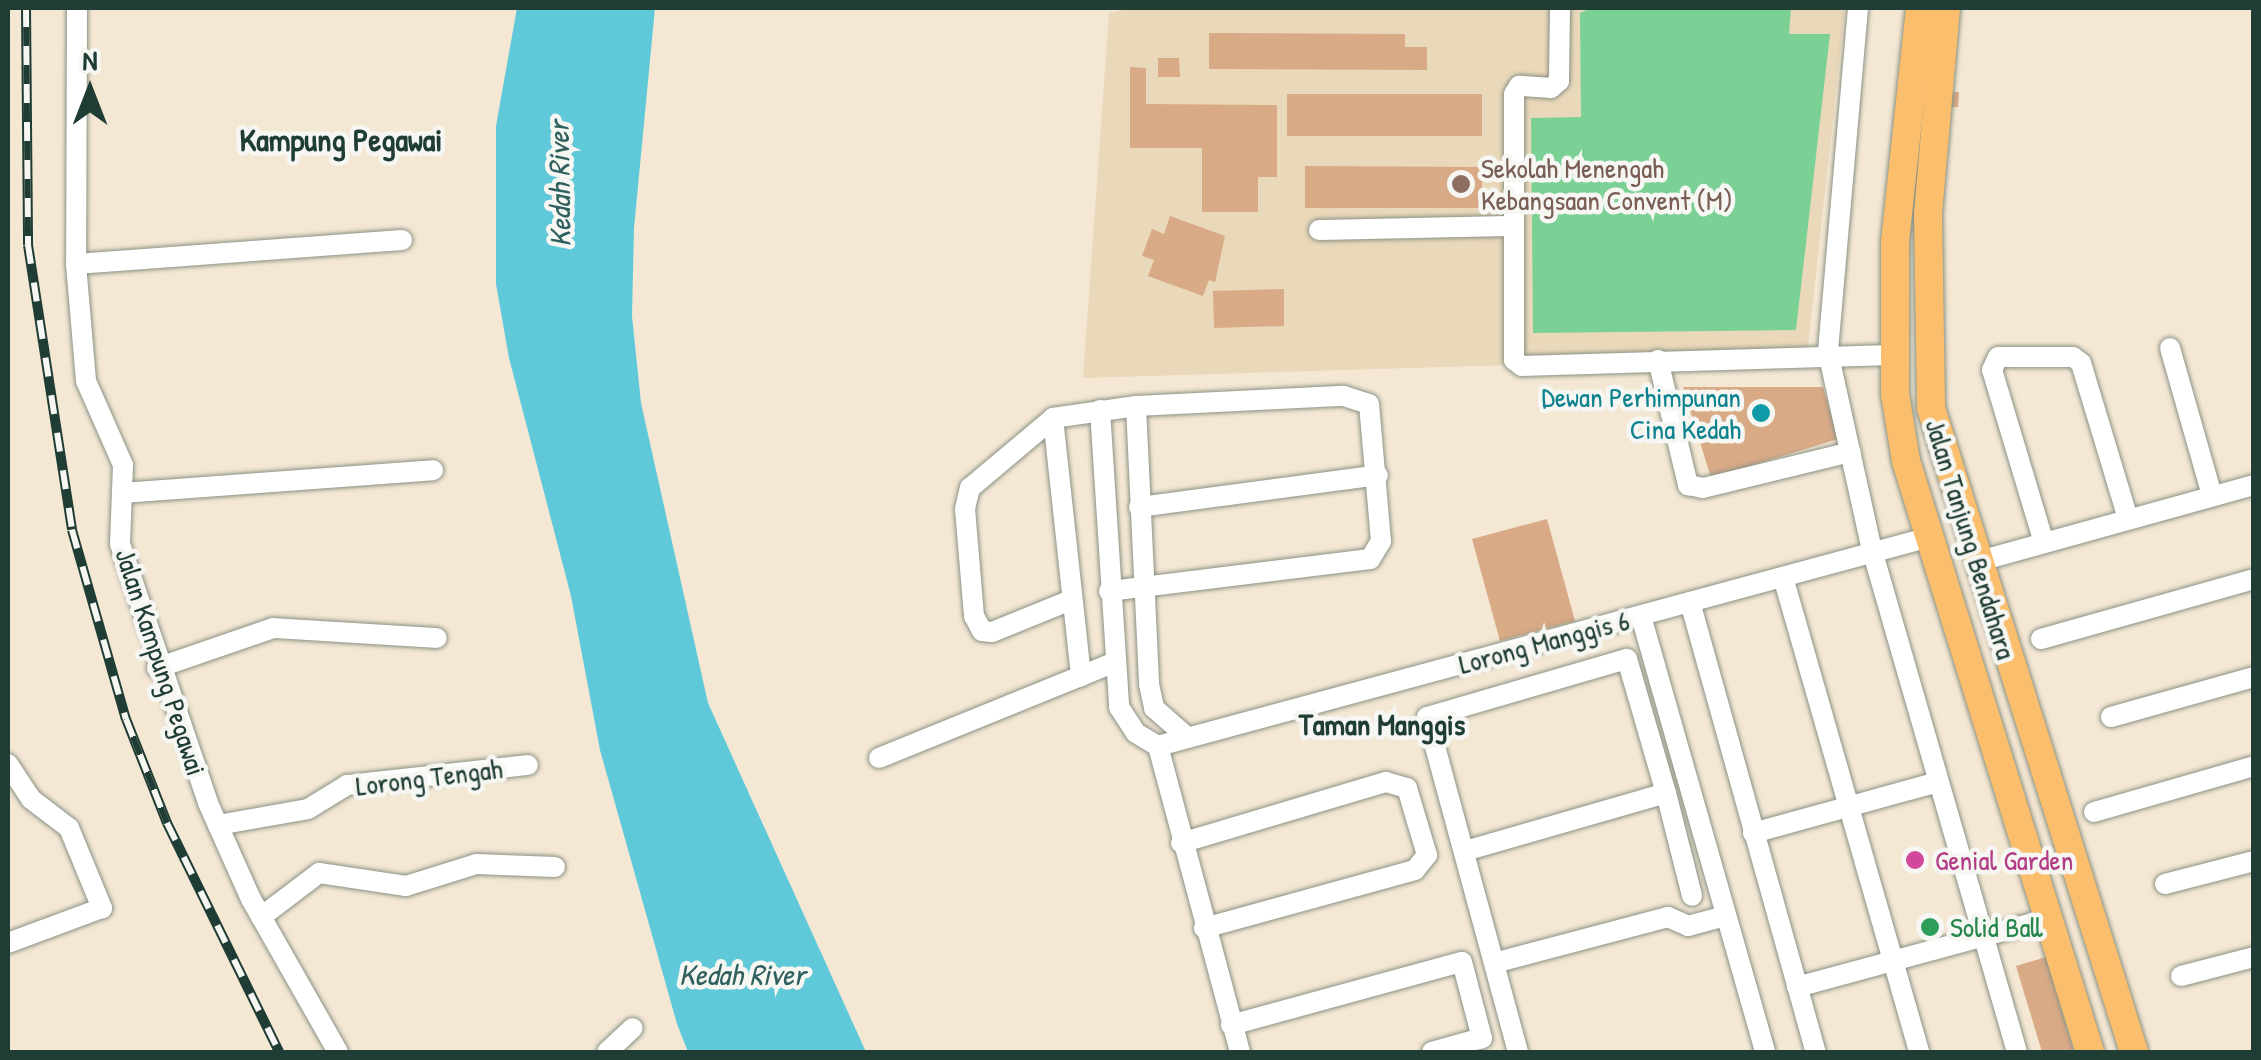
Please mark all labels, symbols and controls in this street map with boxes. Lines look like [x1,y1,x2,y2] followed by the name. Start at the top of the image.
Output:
[40,40,140,140] north arrow
[83,41,97,79] text: N
[540,120,578,248] water label: Kedah River
[239,121,443,159] district label: Kampung Pegawai
[1481,151,1733,217] place label: Sekolah Menengah Kebangsaan Convent (M)
[1450,173,1472,195] marker: Sekolah Menengah Kebangsaan Convent (M)
[1542,380,1741,446] place label: Dewan Perhimpunan Cina Kedah
[1750,402,1772,424] marker: Dewan Perhimpunan Cina Kedah
[1918,415,2024,663] street label: Jalan Tanjung Bendahara
[108,544,214,780] street label: Jalan Kampung Pegawai
[1455,603,1633,681] street label: Lorong Manggis 6
[1299,706,1465,742] district label: Taman Manggis
[354,751,504,803] street label: Lorong Tengah
[1935,843,2073,877] place label: Genial Garden
[1904,849,1926,871] marker: Genial Garden
[1950,910,2042,944] place label: Solid Ball
[1919,916,1941,938] marker: Solid Ball
[679,956,805,992] water label: Kedah River

